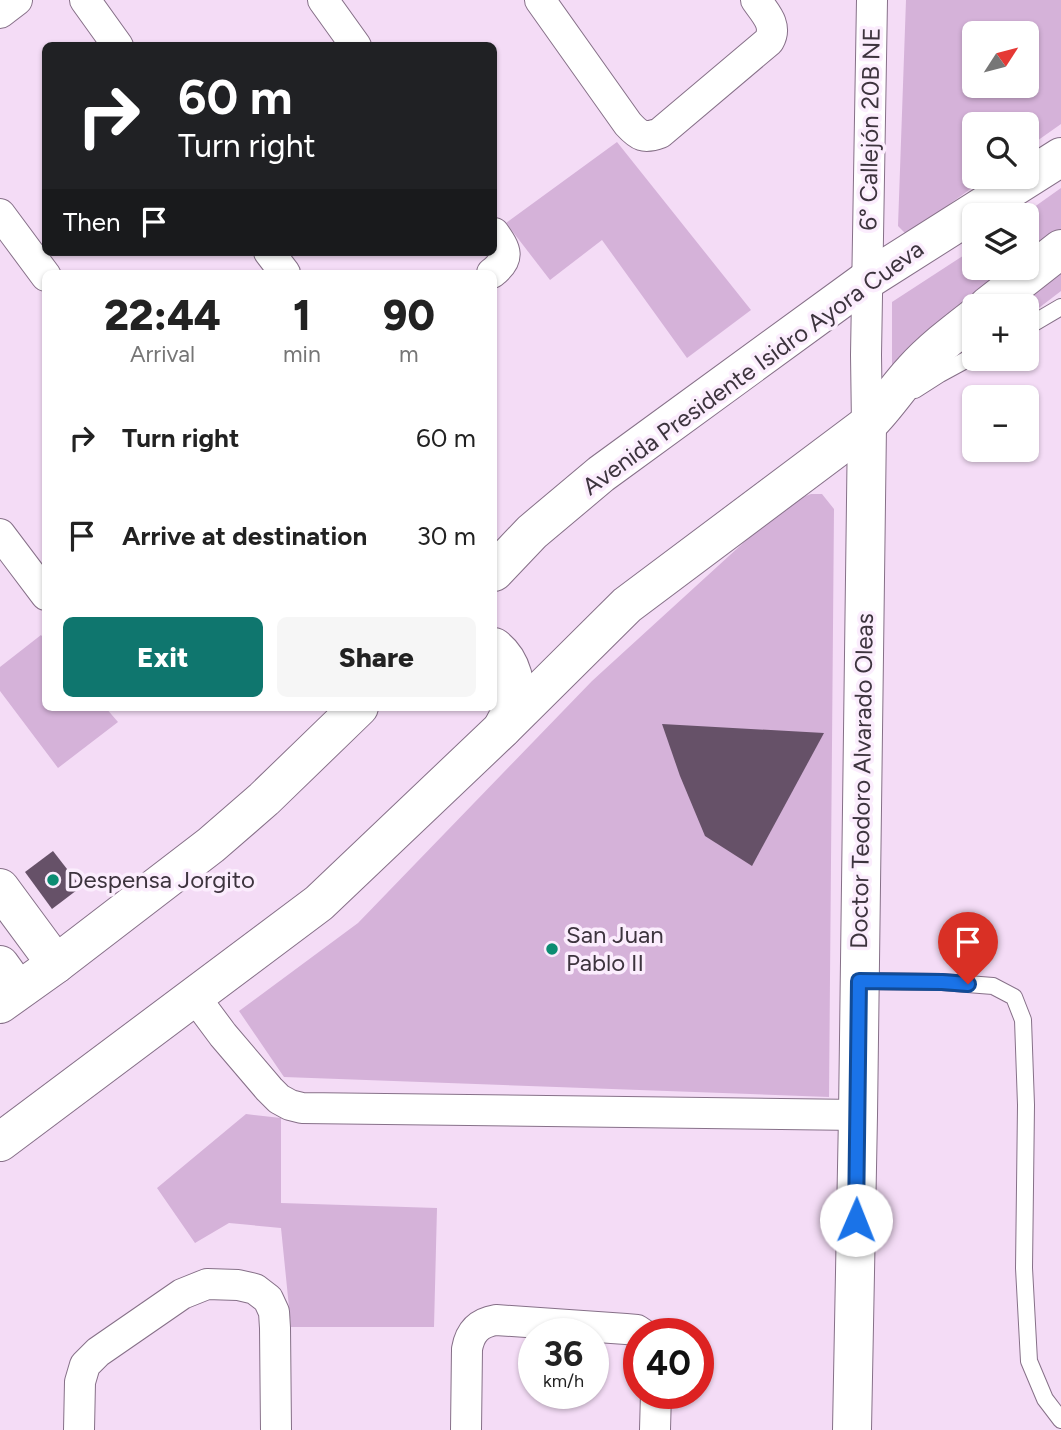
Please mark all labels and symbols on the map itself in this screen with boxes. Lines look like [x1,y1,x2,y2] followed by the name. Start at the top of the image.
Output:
[962,21,1040,98] north arrow
[853,27,886,231] street label: 6° Callejón 20B NE
[576,234,929,501] street label: Avenida Presidente Isidro Ayora Cueva
[844,613,879,949] street label: Doctor Teodoro Alvarado Oleas
[67,865,255,894] place label: Despensa Jorgito
[45,872,61,888] marker: Despensa Jorgito
[938,912,998,984] pin
[566,920,664,977] place label: San Juan Pablo II
[544,941,560,957] marker: San Juan Pablo II
[819,1183,893,1257] position arrow
[623,1318,714,1409] speed limit sign: 40

